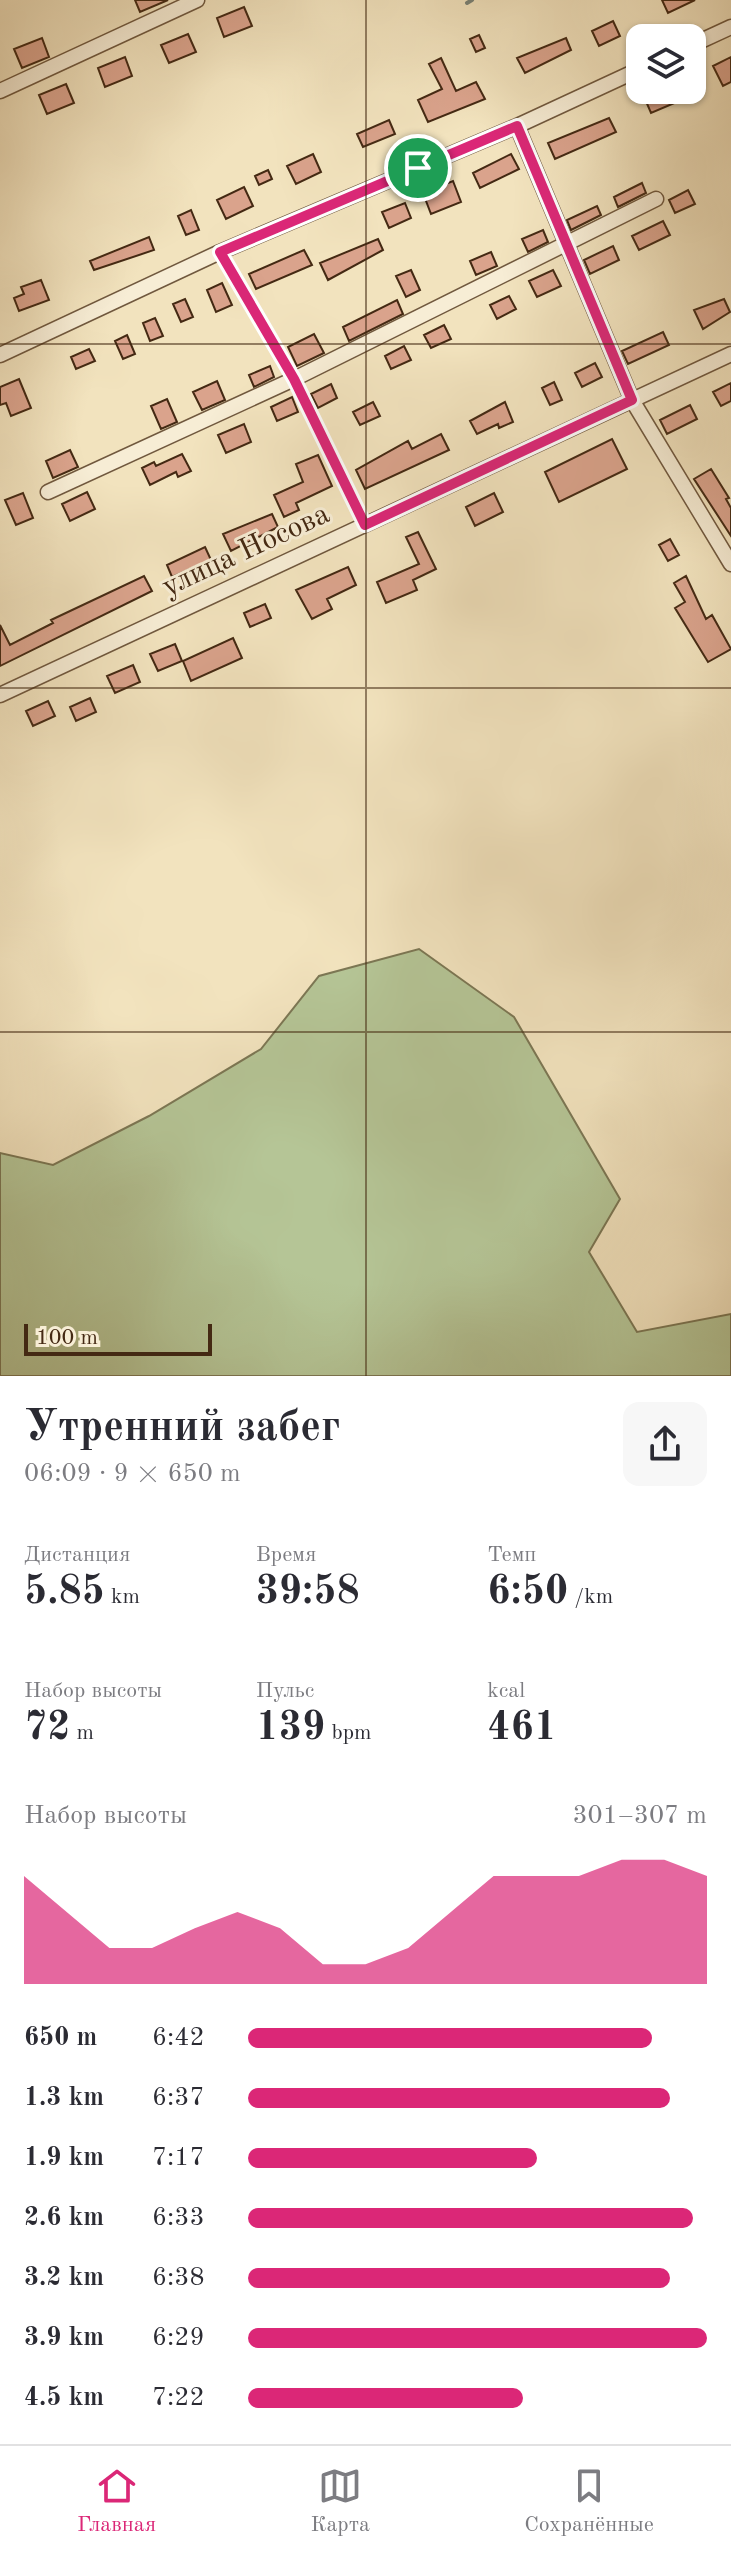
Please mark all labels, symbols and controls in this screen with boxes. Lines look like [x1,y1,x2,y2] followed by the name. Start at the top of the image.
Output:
[626,24,706,104] map controls
[626,24,706,104] button: layers
[384,134,452,202] pin
[396,146,440,190] icon: arrive
[158,499,334,603] street label: улица Носова
[24,1320,212,1356] scale bar
[36,1327,98,1349] text: 100 m
[623,1402,707,1486] button: share
[24,1406,340,1450] text: Утренний забег
[24,1461,241,1487] text: 06:09 · 9 × 650 m
[24,1544,130,1566] text: Дистанция
[256,1544,316,1566] text: Время
[487,1544,536,1566] text: Темп
[24,1573,105,1613] text: 5.85
[256,1573,360,1613] text: 39:58
[487,1573,568,1613] text: 6:50
[105,1586,140,1608] text: km
[568,1586,613,1608] text: /km
[24,1680,162,1702] text: Набор высоты
[256,1680,314,1702] text: Пульс
[487,1680,525,1702] text: kcal
[24,1709,70,1749] text: 72
[256,1709,325,1749] text: 139
[487,1709,557,1749] text: 461
[70,1722,94,1744] text: m
[325,1722,372,1744] text: bpm
[24,1803,187,1829] text: Набор высоты
[572,1803,707,1829] text: 301–307 m
[24,2025,97,2051] text: 650 m
[152,2025,205,2051] text: 6:42
[24,2085,104,2111] text: 1.3 km
[152,2085,205,2111] text: 6:37
[24,2145,104,2171] text: 1.9 km
[152,2145,205,2171] text: 7:17
[24,2205,104,2231] text: 2.6 km
[152,2205,205,2231] text: 6:33
[24,2265,104,2291] text: 3.2 km
[152,2265,205,2291] text: 6:38
[24,2325,104,2351] text: 3.9 km
[152,2325,205,2351] text: 6:29
[24,2385,104,2411] text: 4.5 km
[152,2385,205,2411] text: 7:22
[77,2464,156,2539] tab: Главная
[310,2464,370,2539] tab: Карта
[524,2464,654,2539] tab: Сохранённые

